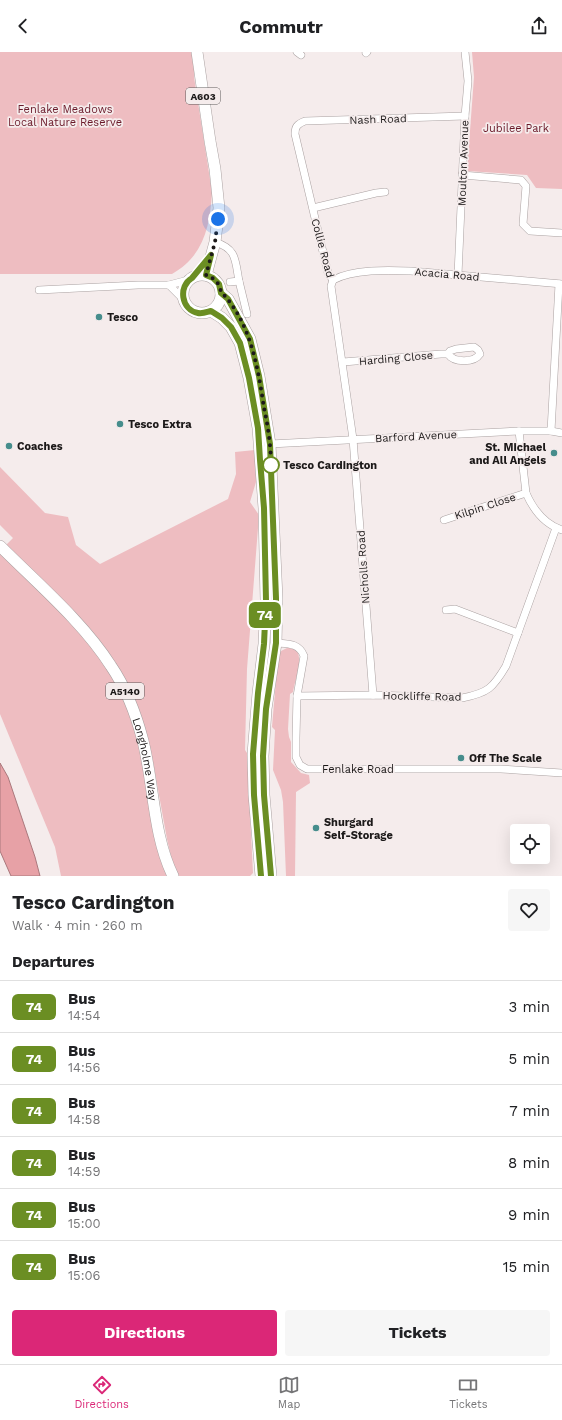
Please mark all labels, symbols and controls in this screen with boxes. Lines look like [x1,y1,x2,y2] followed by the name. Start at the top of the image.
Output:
[12,15,34,37] icon: back
[528,15,550,37] icon: share
[239,16,323,37] text: Commutr
[186,88,220,104] road number: A603
[8,103,122,129] park label: Fenlake Meadows Local Nature Reserve
[349,112,407,127] street label: Nash Road
[456,120,471,206] street label: Moulton Avenue
[483,122,549,135] park label: Jubilee Park
[208,209,228,229] your location
[308,217,337,279] street label: Collie Road
[414,265,480,284] street label: Acacia Road
[107,311,139,324] place label: Tesco
[94,312,104,322] marker: Tesco
[358,349,434,368] street label: Harding Close
[128,418,192,431] place label: Tesco Extra
[115,419,125,429] marker: Tesco Extra
[375,428,457,445] street label: Barford Avenue
[17,440,63,453] place label: Coaches
[4,441,14,451] marker: Coaches
[469,441,546,467] place label: St. Michael and All Angels
[549,448,559,458] marker: St. Michael and All Angels
[262,456,280,474] marker: Tesco Cardington
[283,459,377,472] place label: Tesco Cardington
[453,490,517,522] street label: Kilpin Close
[354,530,373,604] street label: Nicholls Road
[247,602,283,628] line badge: 74
[257,607,273,623] text: 74
[106,683,144,699] road number: A5140
[383,689,461,704] street label: Hockliffe Road
[130,716,159,802] street label: Longholme Way
[469,752,542,765] place label: Off The Scale
[456,753,466,763] marker: Off The Scale
[322,763,394,776] street label: Fenlake Road
[324,816,393,842] place label: Shurgard Self-Storage
[311,823,321,833] marker: Shurgard Self-Storage
[510,824,550,864] map controls
[510,824,550,864] button: locate
[508,889,550,931] button: heart
[12,891,175,914] text: Tesco Cardington
[12,918,143,933] text: Walk · 4 min · 260 m
[12,953,95,971] text: Departures
[68,990,96,1008] text: Bus
[509,998,550,1016] text: 3 min
[26,999,42,1015] text: 74
[68,1008,100,1023] text: 14:54
[68,1042,96,1060] text: Bus
[509,1050,550,1068] text: 5 min
[26,1051,42,1067] text: 74
[68,1060,100,1075] text: 14:56
[68,1094,96,1112] text: Bus
[509,1102,550,1120] text: 7 min
[26,1103,42,1119] text: 74
[68,1112,100,1127] text: 14:58
[68,1146,96,1164] text: Bus
[508,1154,550,1172] text: 8 min
[26,1155,42,1171] text: 74
[68,1164,100,1179] text: 14:59
[68,1198,96,1216] text: Bus
[508,1206,550,1224] text: 9 min
[26,1207,42,1223] text: 74
[68,1216,101,1231] text: 15:00
[68,1250,96,1268] text: Bus
[503,1258,550,1276] text: 15 min
[26,1259,42,1275] text: 74
[68,1268,100,1283] text: 15:06
[12,1310,277,1356] button: Directions
[285,1310,550,1356] button: Tickets
[74,1374,129,1411] tab: Directions
[278,1374,300,1411] tab: Map
[449,1374,487,1411] tab: Tickets

